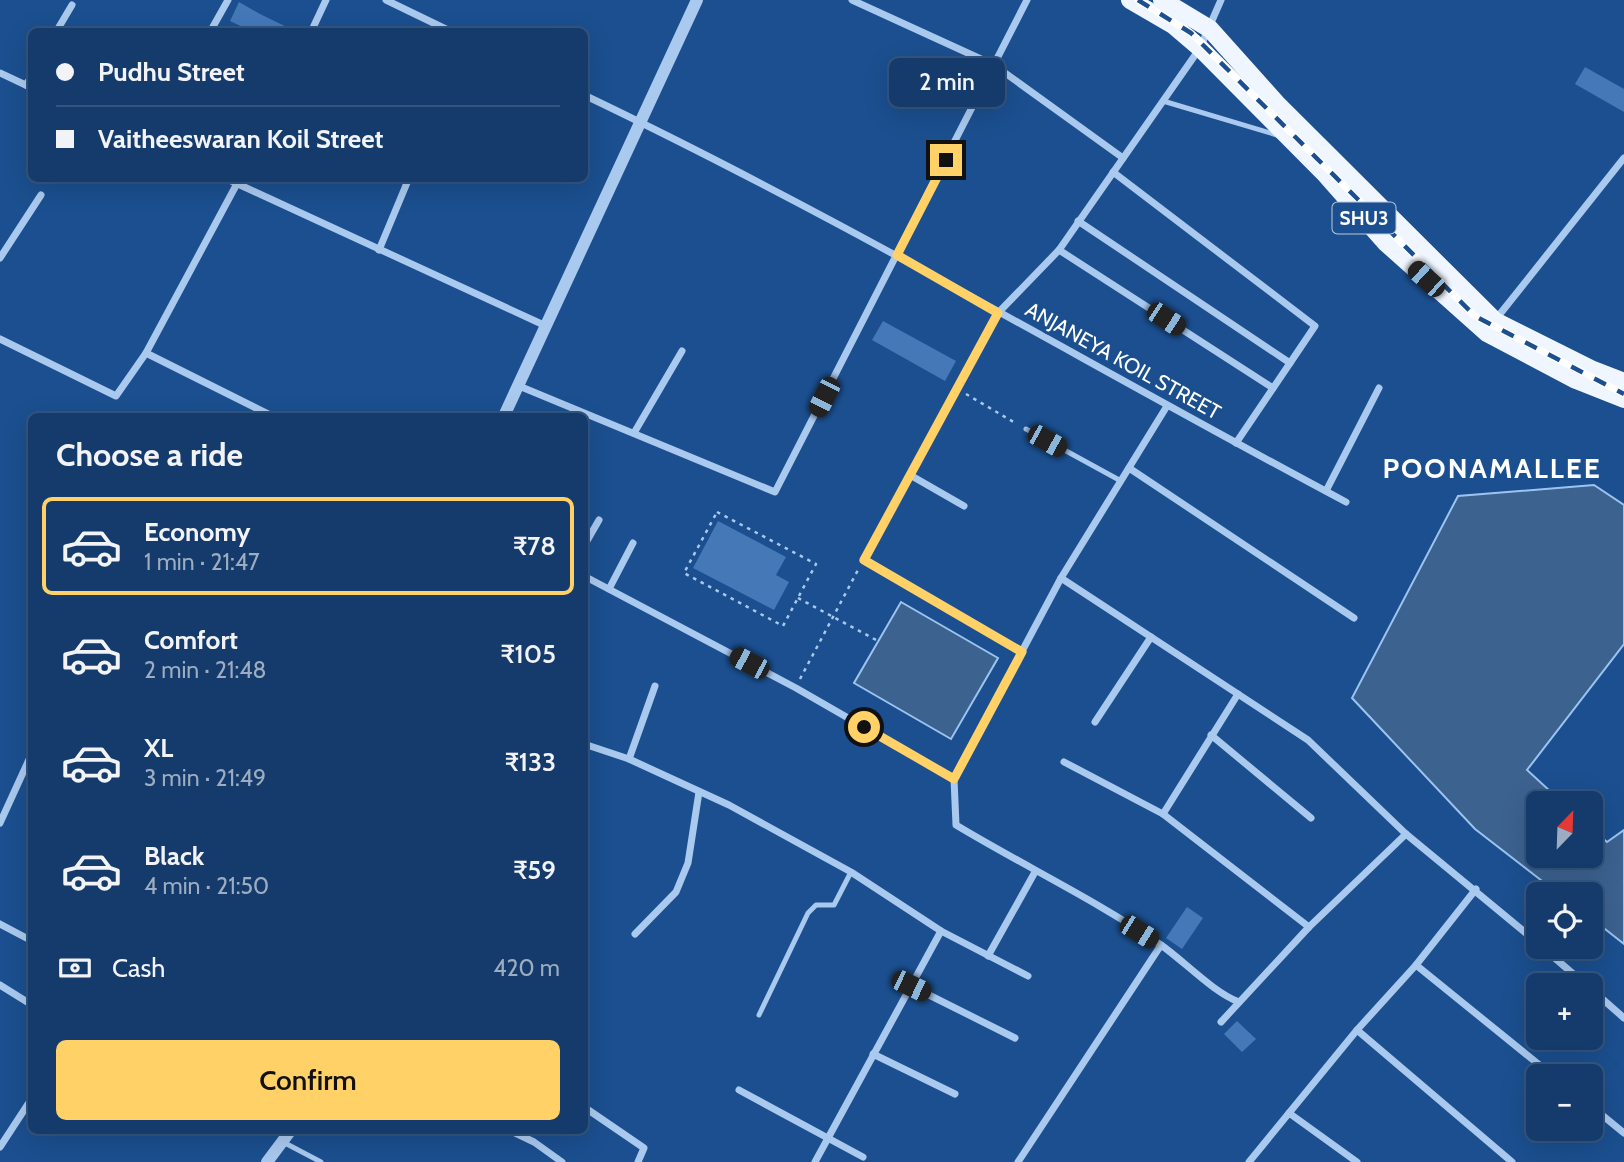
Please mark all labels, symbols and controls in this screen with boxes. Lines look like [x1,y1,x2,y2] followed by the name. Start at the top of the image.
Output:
[98,56,245,88] text: Pudhu Street
[888,58,1004,108] callout: 2 min
[919,68,975,96] text: 2 min
[98,123,384,155] text: Vaitheeswaran Koil Street
[930,144,962,176] route end
[1332,202,1396,233] road number: SHU3
[1404,257,1449,301] car
[1021,296,1225,425] street label: ANJANEYA KOIL STREET
[1143,299,1190,339] car
[806,374,843,420] car
[1024,422,1071,460] car
[56,435,243,474] text: Choose a ride
[1382,451,1602,485] district label: POONAMALLEE
[60,515,123,578] icon: car
[144,516,250,548] text: Economy
[513,530,556,562] text: ₹78
[144,548,260,576] text: 1 min · 21:47
[60,623,123,686] icon: car
[144,624,238,656] text: Comfort
[501,638,556,670] text: ₹105
[726,644,773,682] car
[144,656,267,684] text: 2 min · 21:48
[848,711,880,743] route start
[60,731,123,794] icon: car
[144,732,173,764] text: XL
[505,746,556,778] text: ₹133
[144,764,266,792] text: 3 min · 21:49
[1526,791,1603,868] north arrow
[1526,791,1603,1141] map controls
[60,839,123,902] icon: car
[144,840,204,872] text: Black
[513,854,556,886] text: ₹59
[144,872,269,900] text: 4 min · 21:50
[1526,882,1603,959] button: locate
[1116,912,1163,952] car
[56,949,94,987] icon: cash
[112,952,165,984] text: Cash
[493,954,560,982] text: 420 m
[888,967,935,1005] car
[1526,973,1603,1050] button: +
[56,1040,560,1120] button: Confirm
[1526,1064,1603,1141] button: −

